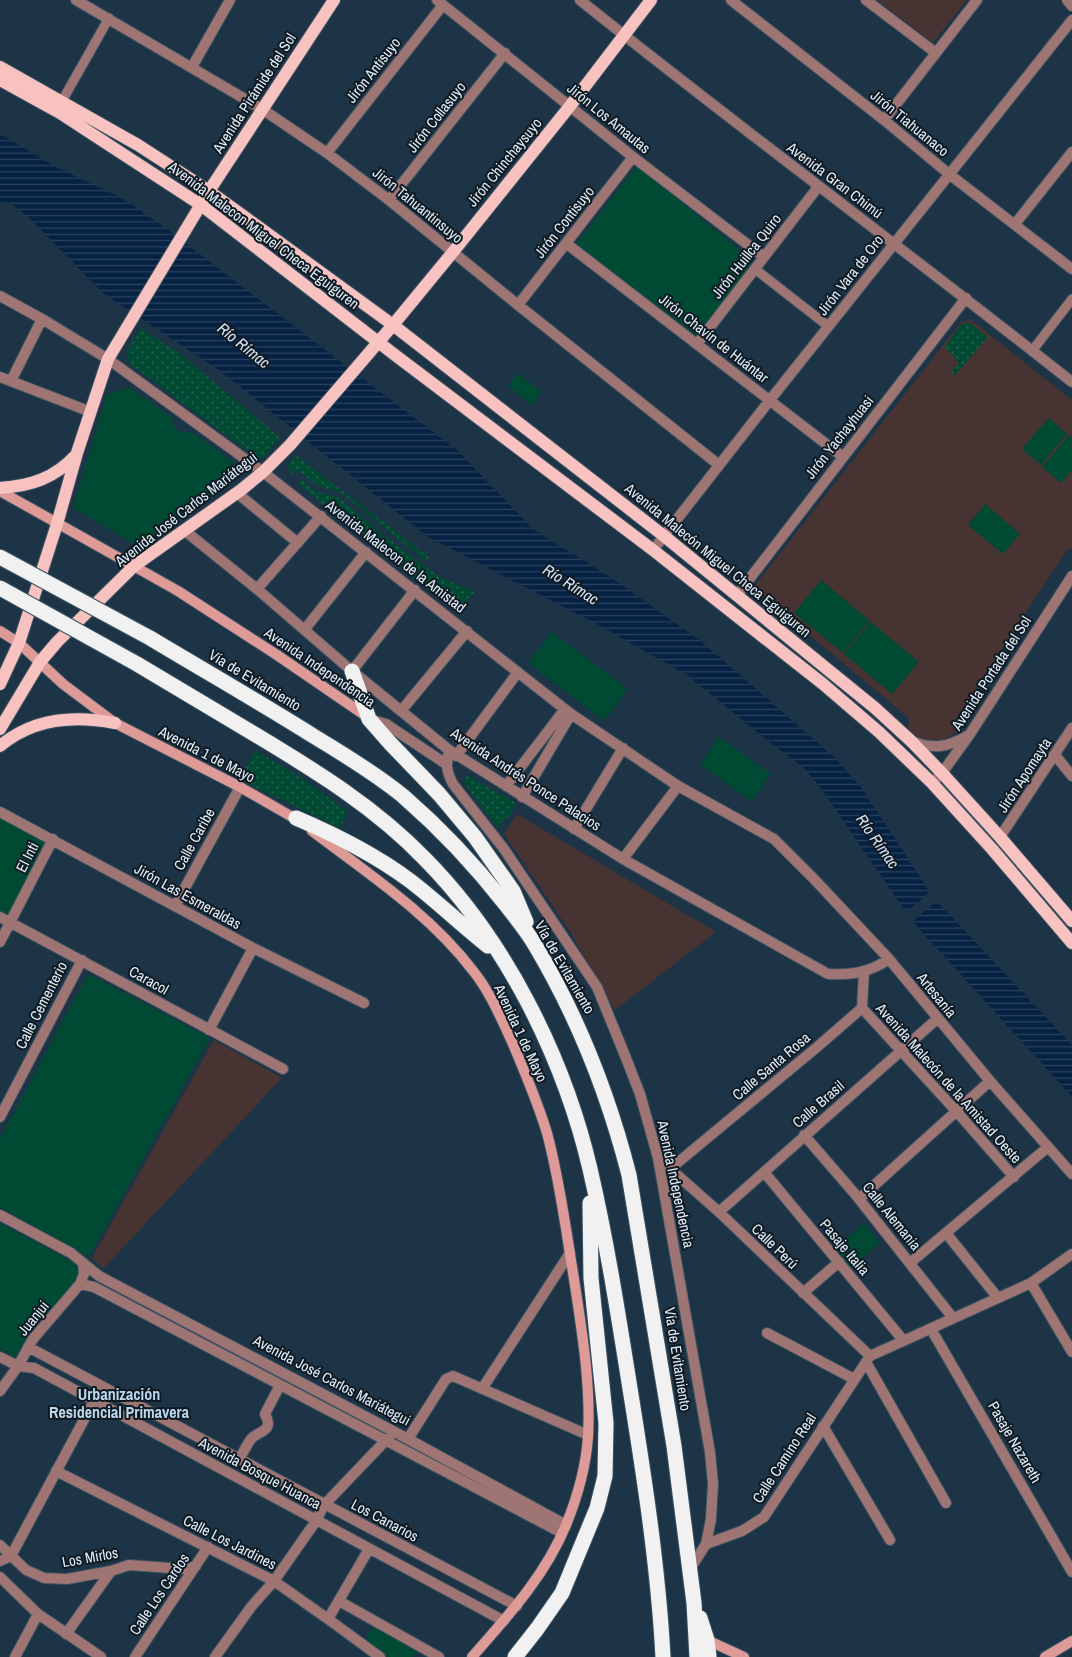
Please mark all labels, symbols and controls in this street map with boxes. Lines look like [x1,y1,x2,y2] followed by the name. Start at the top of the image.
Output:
[207,29,301,158] street label: Avenida Pirámide del Sol
[341,33,405,107] street label: Jirón Antisuyo
[402,77,470,157] street label: Jirón Collasuyo
[563,78,655,158] street label: Jirón Los Amautas
[866,85,954,161] street label: Jirón Tiahuanaco
[462,113,546,211] street label: Jirón Chinchaysuyo
[782,136,887,223] street label: Avenida Gran Chimú
[163,156,364,314] street label: Avenida Malecon Miguel Checa Eguiguren
[368,162,468,248] street label: Jirón Tahuantinsuyo
[529,181,599,262] street label: Jirón Contisuyo
[706,209,786,303] street label: Jirón Huillca Quiro
[812,230,888,320] street label: Jirón Vara de Oro
[655,288,773,388] street label: Jirón Chavín de Huántar
[213,317,275,373] water label: Río Rímac
[800,391,878,483] street label: Jirón Yachayhuasi
[110,447,262,572] street label: Avenida José Carlos Mariátegui
[620,477,816,642] street label: Avenida Malecón Miguel Checa Eguiguren
[321,494,471,617] street label: Avenida Malecon de la Amistad
[539,558,603,610] water label: Río Rímac
[946,612,1036,735] street label: Avenida Portada del Sol
[260,621,380,712] street label: Avenida Independencia
[205,644,305,716] street label: Vía de Evitamiento
[154,720,259,787] street label: Avenida 1 de Mayo
[446,722,605,836] street label: Avenida Andrés Ponce Palacios
[992,733,1056,817] street label: Jirón Apomayta
[168,804,220,874] street label: Calle Caribe
[851,809,905,873] water label: Río Rímac
[11,838,43,876] street label: El Inti
[131,858,245,934] street label: Jirón Las Esmeraldas
[530,917,600,1018] street label: Vía de Evitamiento
[10,957,72,1052] street label: Calle Cementerio
[125,961,173,999] street label: Caracol
[912,967,962,1022] street label: Artesanía
[489,980,553,1086] street label: Avenida 1 de Mayo
[871,998,1027,1168] street label: Avenida Malecón de la Amistad Oeste
[728,1027,815,1105] street label: Calle Santa Rosa
[787,1075,849,1133] street label: Calle Brasil
[652,1117,700,1250] street label: Avenida Independencia
[858,1177,926,1255] street label: Calle Alemania
[815,1214,875,1280] street label: Pasaje Italia
[747,1219,803,1273] street label: Calle Perú
[12,1296,54,1340] street label: Juanjui
[659,1306,697,1412] street label: Vía de Evitamiento
[249,1329,414,1430] street label: Avenida José Carlos Mariátegui
[49,1383,190,1423] district label: Urbanización Residencial Primavera
[983,1397,1047,1487] street label: Pasaje Nazareth
[747,1409,821,1507] street label: Calle Camino Real
[194,1431,325,1514] street label: Avenida Bosque Huanca
[348,1494,422,1546] street label: Los Canarios
[180,1510,280,1574] street label: Calle Los Jardines
[60,1542,120,1572] street label: Los Mirlos
[124,1549,194,1639] street label: Calle Los Cardos

